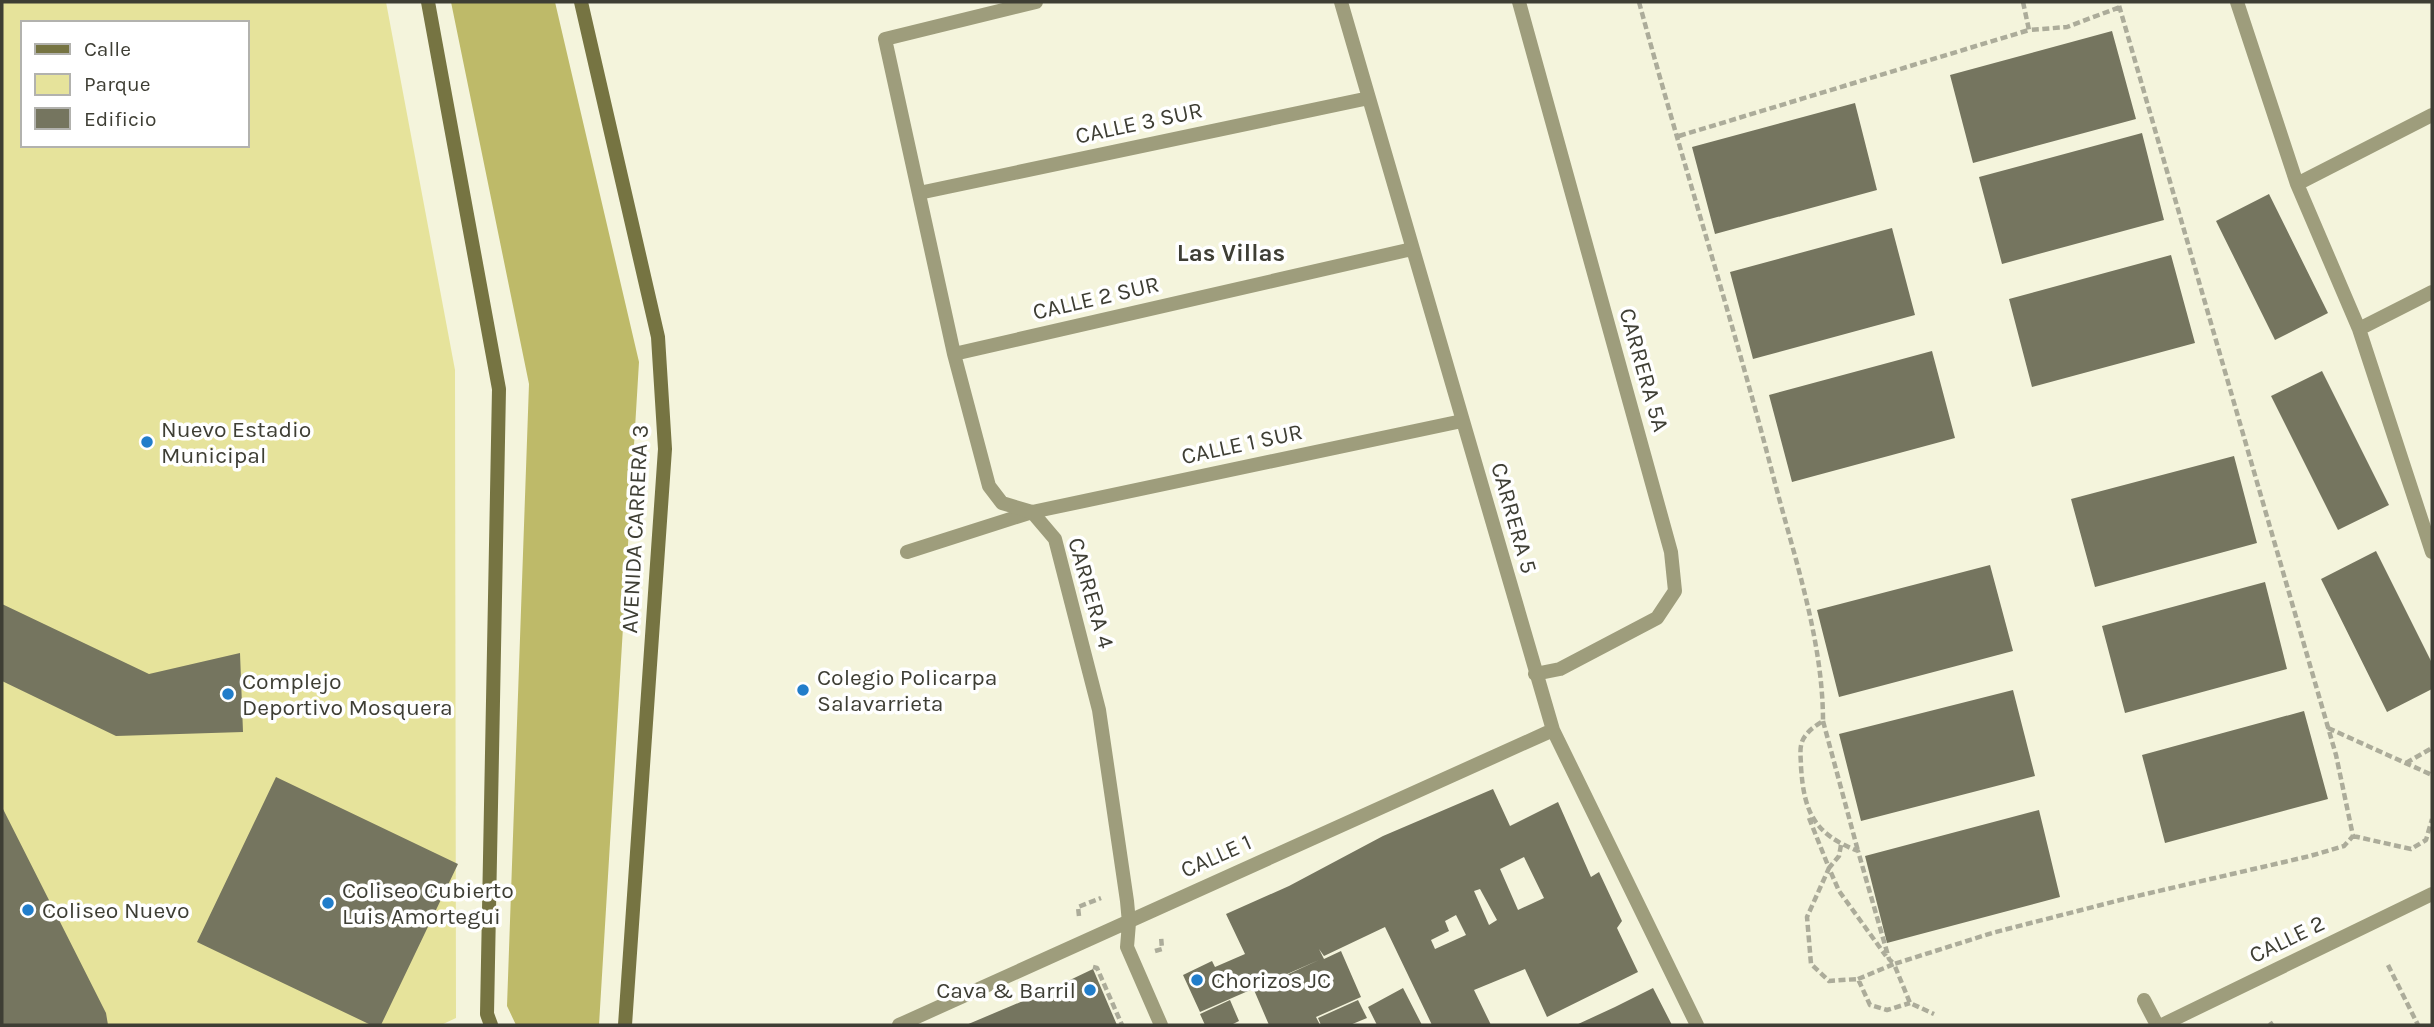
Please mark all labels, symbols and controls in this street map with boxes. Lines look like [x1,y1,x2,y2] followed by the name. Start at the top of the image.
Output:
[21,21,248,147] legend
[84,37,131,61] text: Calle
[84,72,151,96] text: Parque
[1073,96,1205,150] street label: CALLE 3 SUR
[84,107,157,131] text: Edificio
[1177,239,1285,267] district label: Las Villas
[1030,270,1162,326] street label: CALLE 2 SUR
[1613,305,1675,435] street label: CARRERA 5A
[161,416,311,469] place label: Nuevo Estadio Municipal
[1179,418,1305,470] street label: CALLE 1 SUR
[616,424,654,634] street label: AVENIDA CARRERA 3
[139,434,155,450] marker: Nuevo Estadio Municipal
[1485,459,1543,577] street label: CARRERA 5
[1062,534,1120,652] street label: CARRERA 4
[817,664,997,717] place label: Colegio Policarpa Salavarrieta
[242,668,453,721] place label: Complejo Deportivo Mosquera
[795,682,811,698] marker: Colegio Policarpa Salavarrieta
[220,686,236,702] marker: Complejo Deportivo Mosquera
[1176,828,1256,884] street label: CALLE 1
[342,877,514,930] place label: Coliseo Cubierto Luis Amortegui
[320,895,336,911] marker: Coliseo Cubierto Luis Amortegui
[42,897,190,924] place label: Coliseo Nuevo
[20,902,36,918] marker: Coliseo Nuevo
[2245,909,2329,969] street label: CALLE 2
[1211,967,1331,994] place label: Chorizos JC
[1189,972,1205,988] marker: Chorizos JC
[936,977,1076,1004] place label: Cava & Barril
[1082,982,1098,998] marker: Cava & Barril

